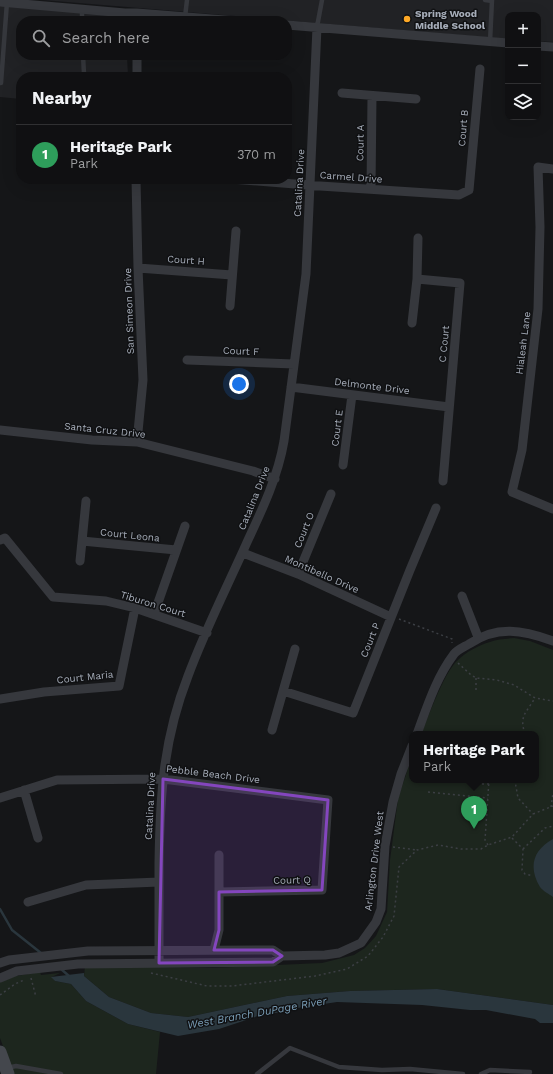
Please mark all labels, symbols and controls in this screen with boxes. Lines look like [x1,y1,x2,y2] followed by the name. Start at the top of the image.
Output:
[415,8,486,31] place label: Spring Wood Middle School
[505,12,541,120] map controls
[505,12,541,48] button: +
[402,14,412,24] marker: Spring Wood Middle School
[16,16,292,60] search box
[30,27,52,49] icon: search
[62,29,150,47] text: Search here
[505,48,541,84] button: −
[505,84,541,120] button: layers
[32,88,91,108] text: Nearby
[456,109,470,147] street label: Court B
[354,124,366,161] street label: Court A
[70,138,172,156] text: Heritage Park
[42,147,48,162] text: 1
[237,147,276,162] text: 370 m
[292,149,306,217] street label: Catalina Drive
[70,156,98,171] text: Park
[319,169,383,185] street label: Carmel Drive
[167,253,205,267] street label: Court H
[122,267,136,354] street label: San Simeon Drive
[514,311,532,375] street label: Hialeah Lane
[437,324,451,363] street label: C Court
[223,345,259,357] street label: Court F
[229,374,249,394] your location
[334,376,411,396] street label: Delmonte Drive
[329,409,345,447] street label: Court E
[64,420,146,440] street label: Santa Cruz Drive
[236,464,272,531] street label: Catalina Drive
[292,510,316,550] street label: Court O
[100,526,161,544] street label: Court Leona
[283,553,361,595] street label: Montibello Drive
[119,589,188,619] street label: Tiburon Court
[358,621,382,659] street label: Court P
[56,669,114,685] street label: Court Maria
[409,731,539,783] popup
[423,741,525,759] text: Heritage Park
[423,759,451,774] text: Park
[165,763,261,785] street label: Pebble Beach Drive
[143,772,157,840] street label: Catalina Drive
[461,796,487,829] pin: 1
[362,810,386,911] street label: Arlington Drive West
[273,874,311,886] street label: Court Q
[186,994,328,1032] water label: West Branch DuPage River

